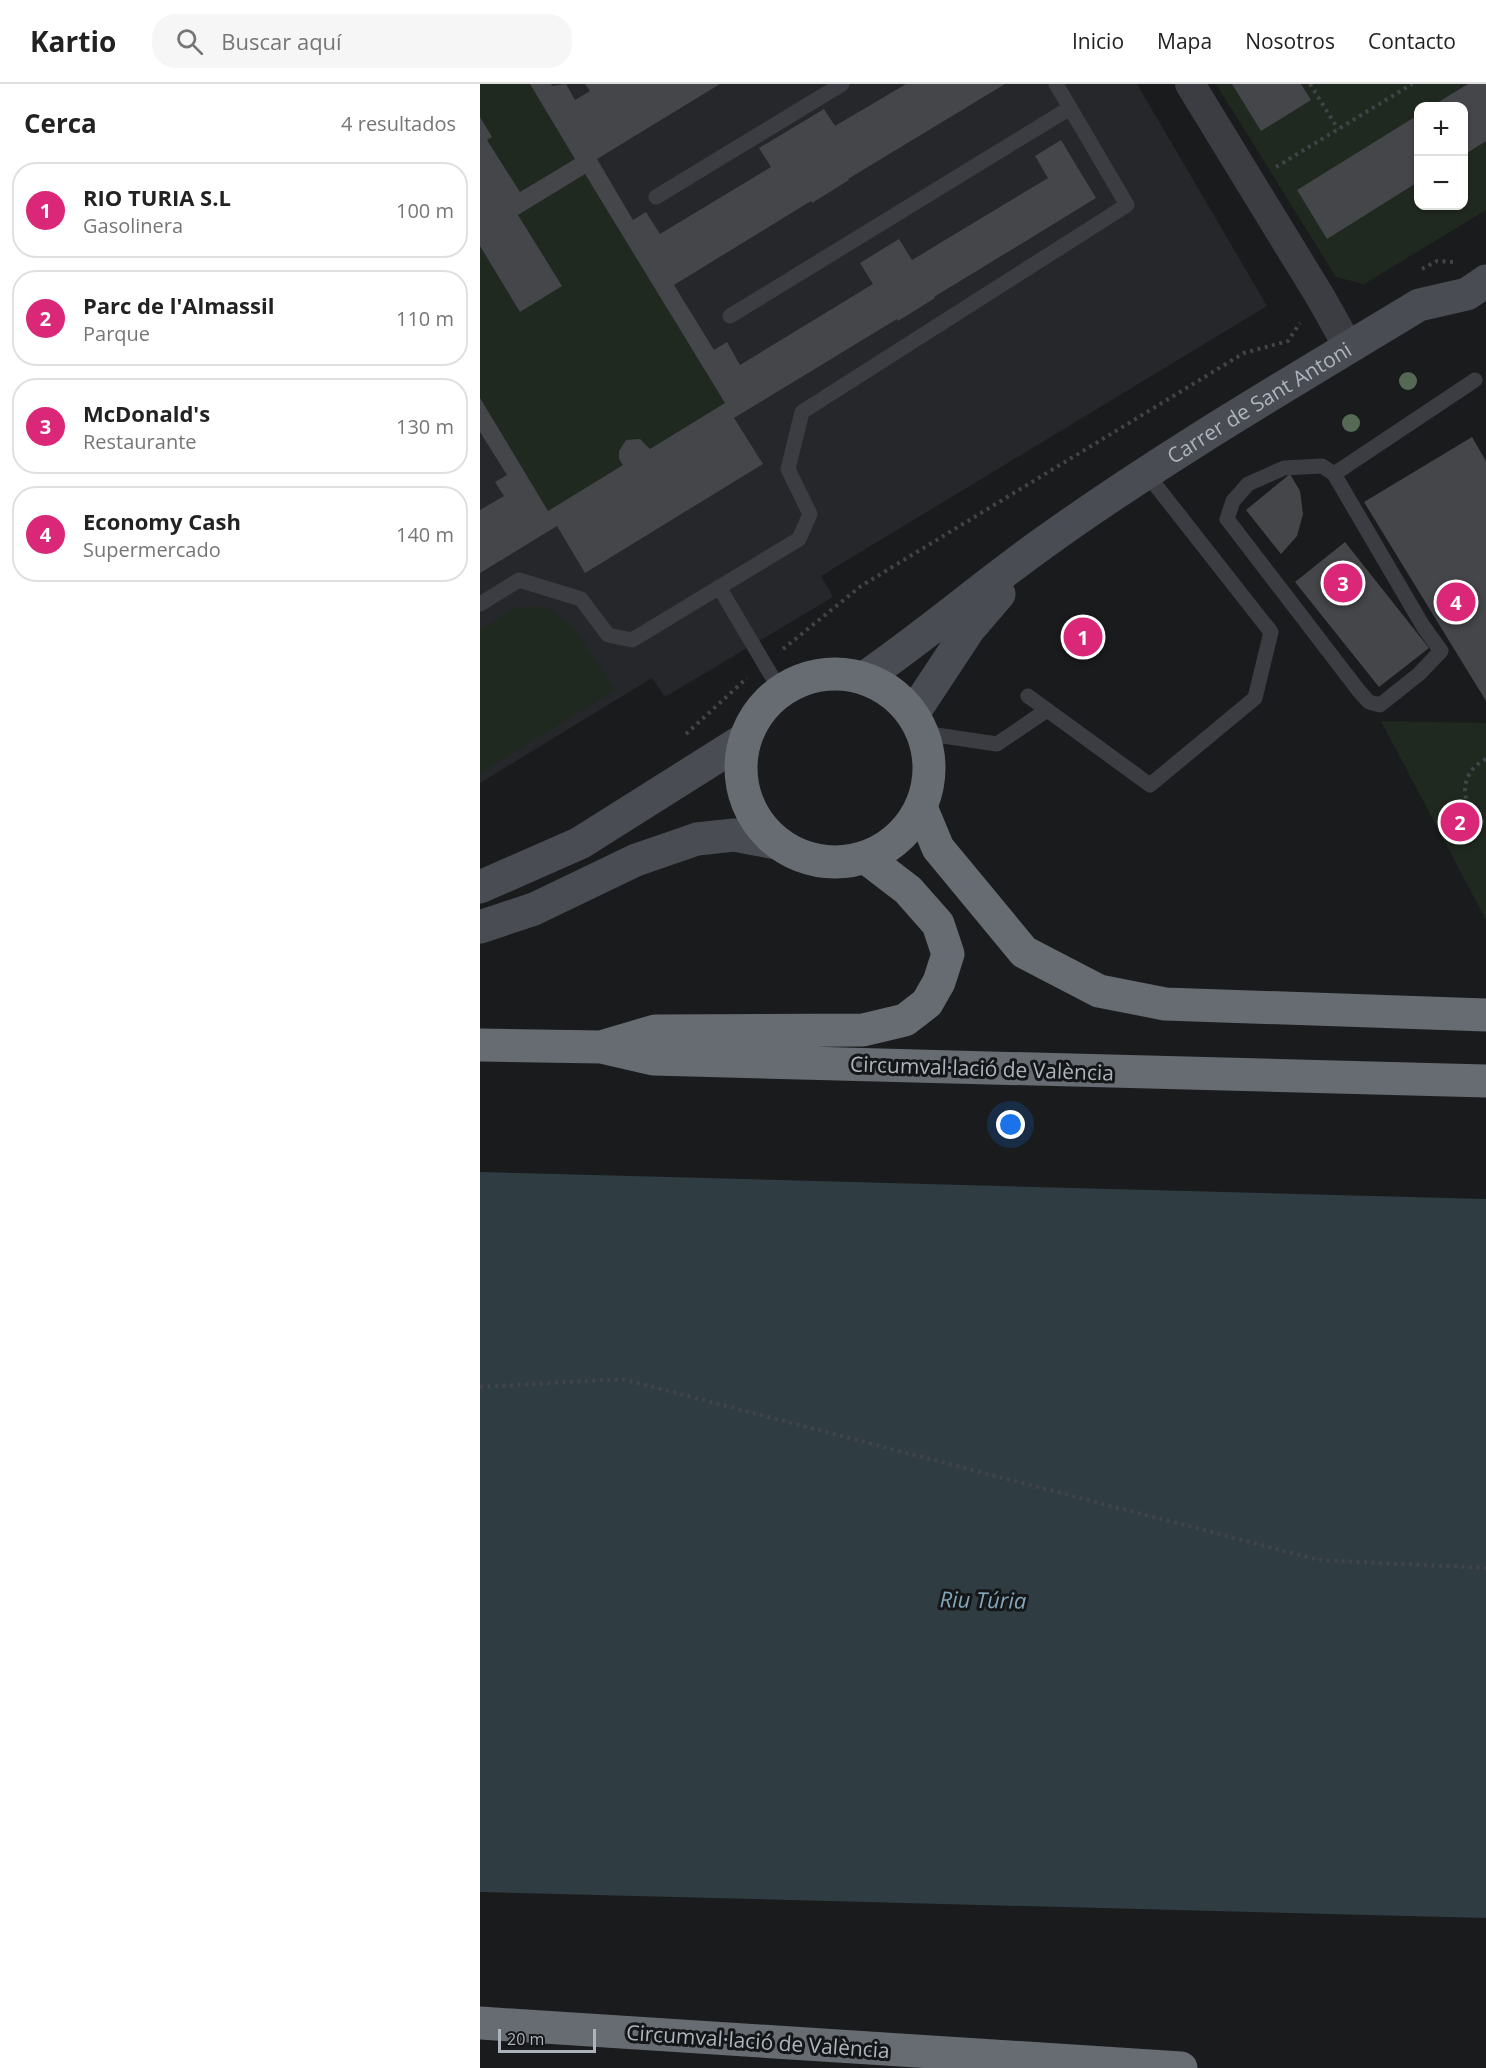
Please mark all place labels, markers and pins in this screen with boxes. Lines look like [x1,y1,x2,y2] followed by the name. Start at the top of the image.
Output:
[1324,560,1362,606] pin: 3
[1436,580,1476,624] pin: 4
[1064,614,1102,660] pin: 1
[1440,800,1480,844] pin: 2

